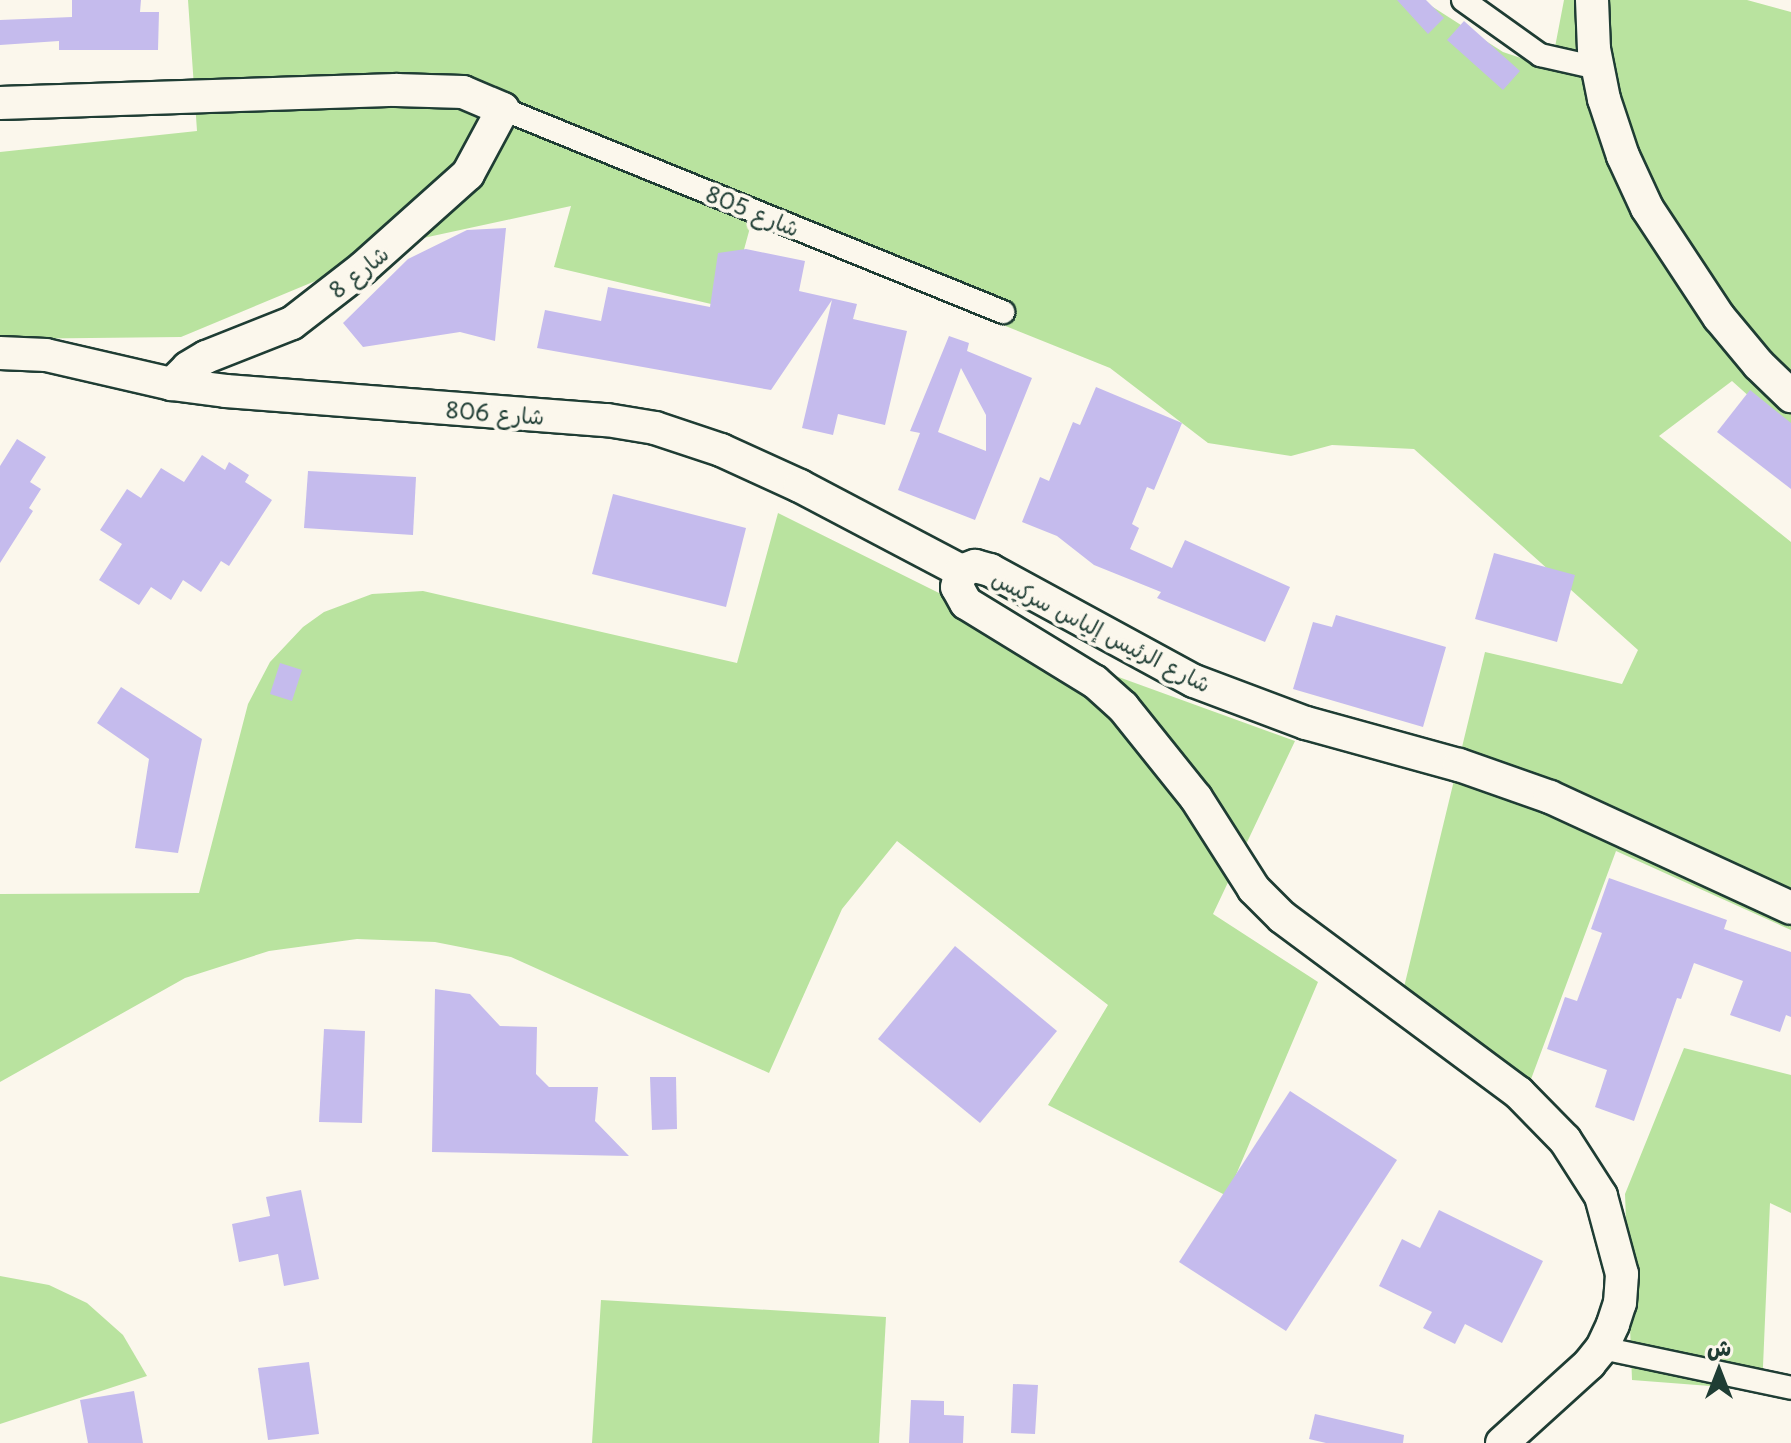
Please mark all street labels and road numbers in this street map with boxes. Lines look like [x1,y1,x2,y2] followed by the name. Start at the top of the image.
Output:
[702,179,804,241] street label: شارع 805
[323,239,393,303] street label: شارع 8
[445,395,545,429] street label: شارع 806
[988,563,1216,697] street label: شارع الرئيس إلياس سركيس

